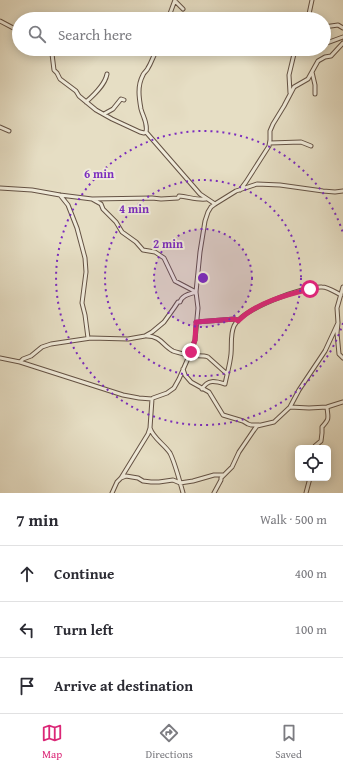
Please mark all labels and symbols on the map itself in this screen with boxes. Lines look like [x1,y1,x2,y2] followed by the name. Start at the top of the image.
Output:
[84,165,114,182] text: 6 min
[119,200,149,217] text: 4 min
[153,235,183,252] text: 2 min
[196,271,210,285] centre of rings
[301,280,319,298] route start
[182,343,200,361] route end

